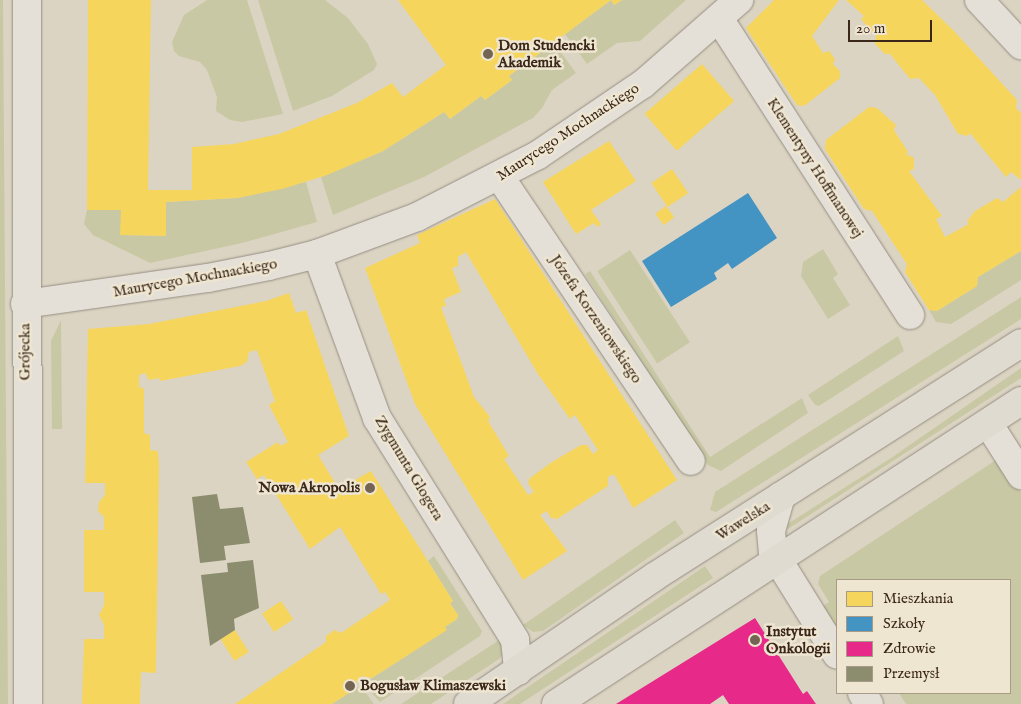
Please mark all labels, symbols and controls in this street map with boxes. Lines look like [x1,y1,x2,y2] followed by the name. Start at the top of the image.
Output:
[851,10,935,42] scale bar
[856,19,885,38] text: 20 m
[498,36,595,71] place label: Dom Studencki Akademik
[482,48,494,60] marker: Dom Studencki Akademik
[493,79,643,185] street label: Maurycego Mochnackiego
[763,95,867,241] street label: Klementyny Hoffmanowej
[546,251,646,387] street label: Józefa Korzeniowskiego
[112,255,278,301] street label: Maurycego Mochnackiego
[16,324,34,380] street label: Grójecka
[371,413,447,523] street label: Zygmunta Glogera
[259,479,360,497] place label: Nowa Akropolis
[364,482,376,494] marker: Nowa Akropolis
[713,497,773,545] street label: Wawelska
[836,579,1011,694] legend
[883,589,953,608] text: Mieszkania
[883,614,925,633] text: Szkoły
[766,622,831,657] place label: Instytut Onkologii
[748,633,762,647] marker: Instytut Onkologii
[883,639,936,658] text: Zdrowie
[883,664,939,683] text: Przemysł
[360,677,506,695] place label: Bogusław Klimaszewski
[344,680,356,692] marker: Bogusław Klimaszewski

